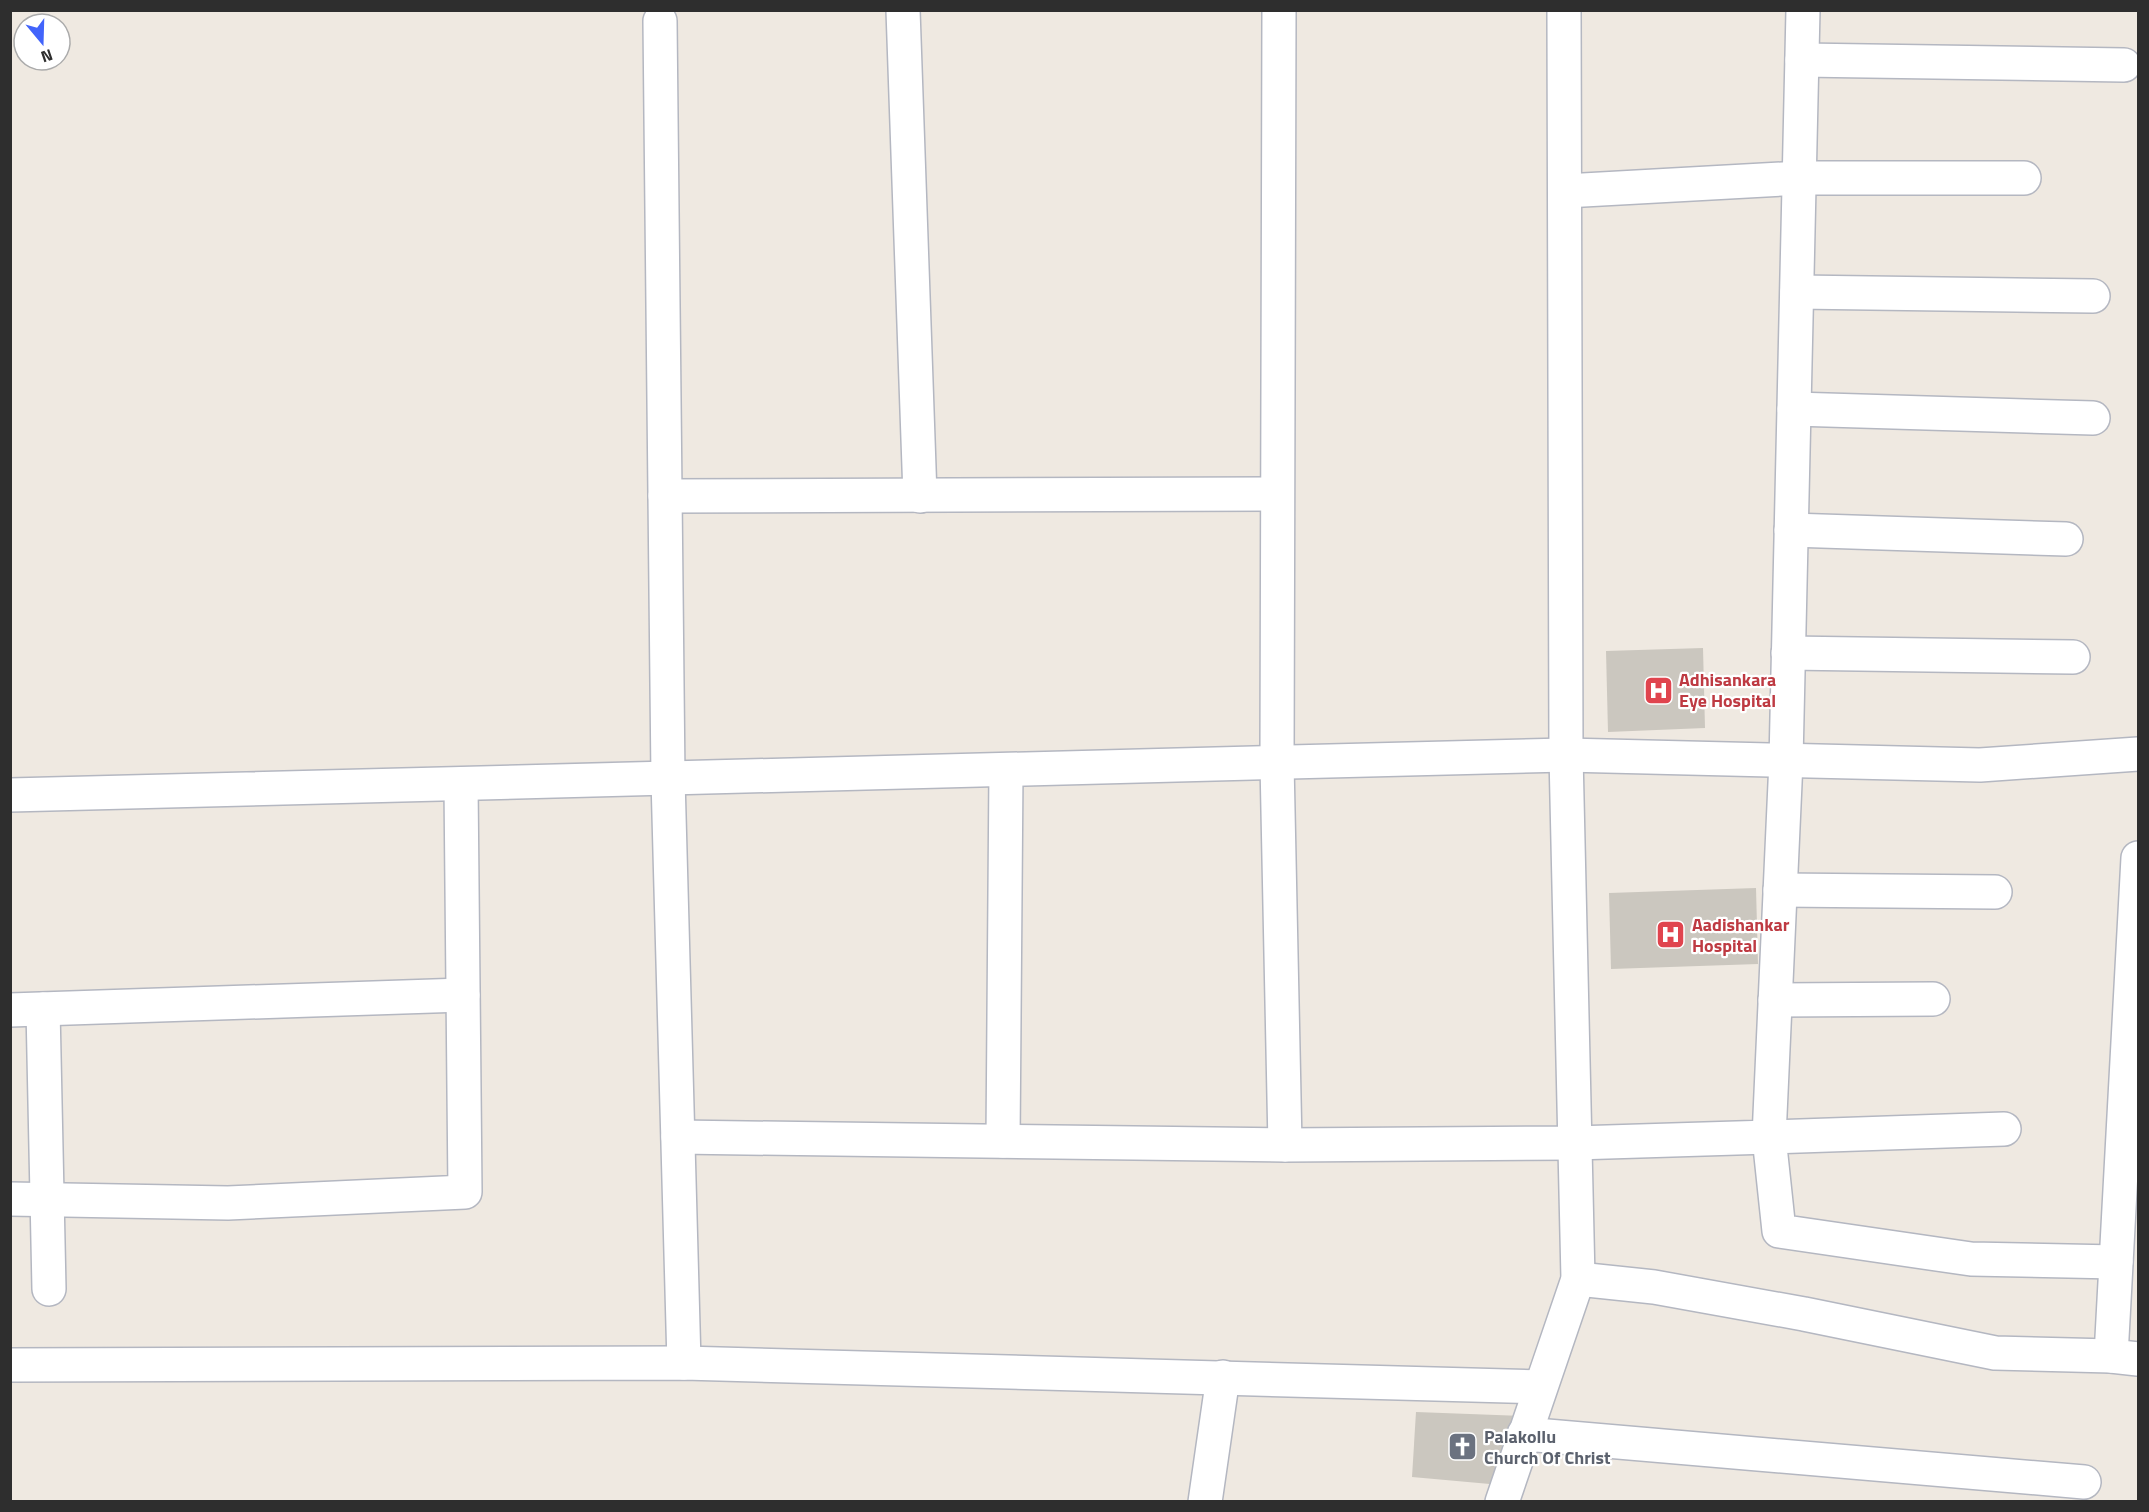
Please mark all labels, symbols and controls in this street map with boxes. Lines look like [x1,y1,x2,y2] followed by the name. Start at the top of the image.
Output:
[12,12,72,72] north arrow
[38,43,56,69] text: N
[1679,666,1776,714] place label: Adhisankara Eye Hospital
[1642,674,1674,706] hospital icon: Adhisankara Eye Hospital
[1692,911,1790,959] place label: Aadishankar Hospital
[1655,919,1687,951] hospital icon: Aadishankar Hospital
[1484,1423,1611,1471] place label: Palakollu Church Of Christ
[1447,1431,1479,1463] church icon: Palakollu Church Of Christ

